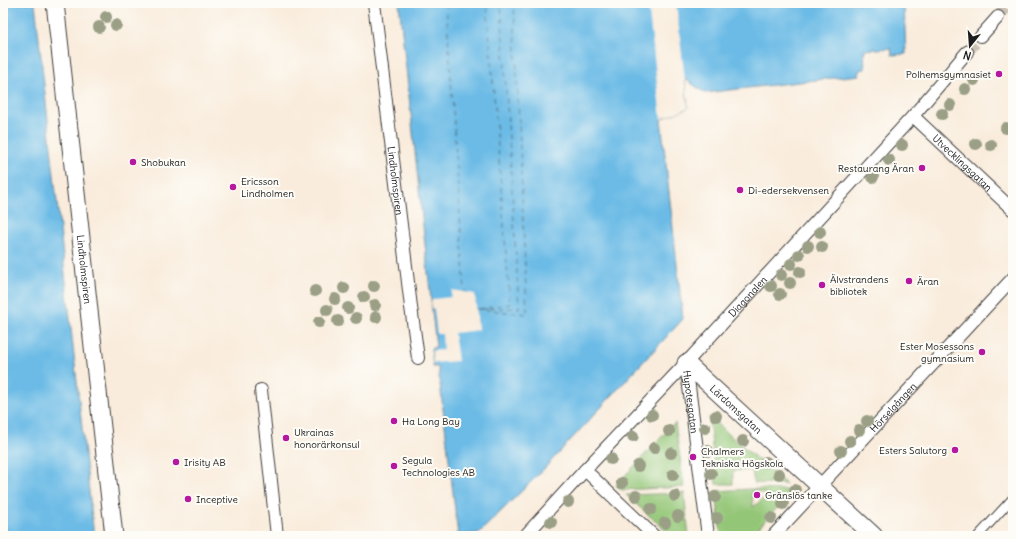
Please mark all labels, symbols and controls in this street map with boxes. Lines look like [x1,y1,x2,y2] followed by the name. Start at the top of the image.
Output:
[950,26,990,66] north arrow
[961,48,973,63] text: N
[906,68,992,81] place label: Polhemsgymnasiet
[994,69,1004,79] marker: Polhemsgymnasiet
[930,131,995,194] street label: Utvecklingsgatan
[385,146,406,216] street label: Lindholmspiren
[141,156,186,169] place label: Shobukan
[128,157,138,167] marker: Shobukan
[838,162,914,175] place label: Restaurang Äran
[917,163,927,173] marker: Restaurang Äran
[241,175,294,200] place label: Ericsson Lindholmen
[228,182,238,192] marker: Ericsson Lindholmen
[748,184,829,197] place label: Di-edersekvensen
[735,185,745,195] marker: Di-edersekvensen
[74,234,95,305] street label: Lindholmspiren
[725,273,770,319] street label: Diagonalen
[830,273,889,298] place label: Älvstrandens bibliotek
[917,275,939,288] place label: Äran
[904,276,914,286] marker: Äran
[817,280,827,290] marker: Älvstrandens bibliotek
[900,340,974,365] place label: Ester Mosessons gymnasium
[977,347,987,357] marker: Ester Mosessons gymnasium
[680,369,701,434] street label: Hypotesgatan
[867,379,919,435] street label: Hörselgången
[707,382,765,436] street label: Lärdomsgatan
[402,415,460,428] place label: Ha Long Bay
[389,416,399,426] marker: Ha Long Bay
[294,426,360,451] place label: Ukrainas honorärkonsul
[281,433,291,443] marker: Ukrainas honorärkonsul
[879,444,947,457] place label: Esters Salutorg
[701,445,784,470] place label: Chalmers Tekniska Högskola
[950,445,960,455] marker: Esters Salutorg
[688,452,698,462] marker: Chalmers Tekniska Högskola
[402,454,476,479] place label: Segula Technologies AB
[184,456,226,469] place label: Irisity AB
[171,457,181,467] marker: Irisity AB
[389,461,399,471] marker: Segula Technologies AB
[765,489,832,502] place label: Gränslös tanke
[752,490,762,500] marker: Gränslös tanke
[196,493,238,506] place label: Inceptive
[183,494,193,504] marker: Inceptive

